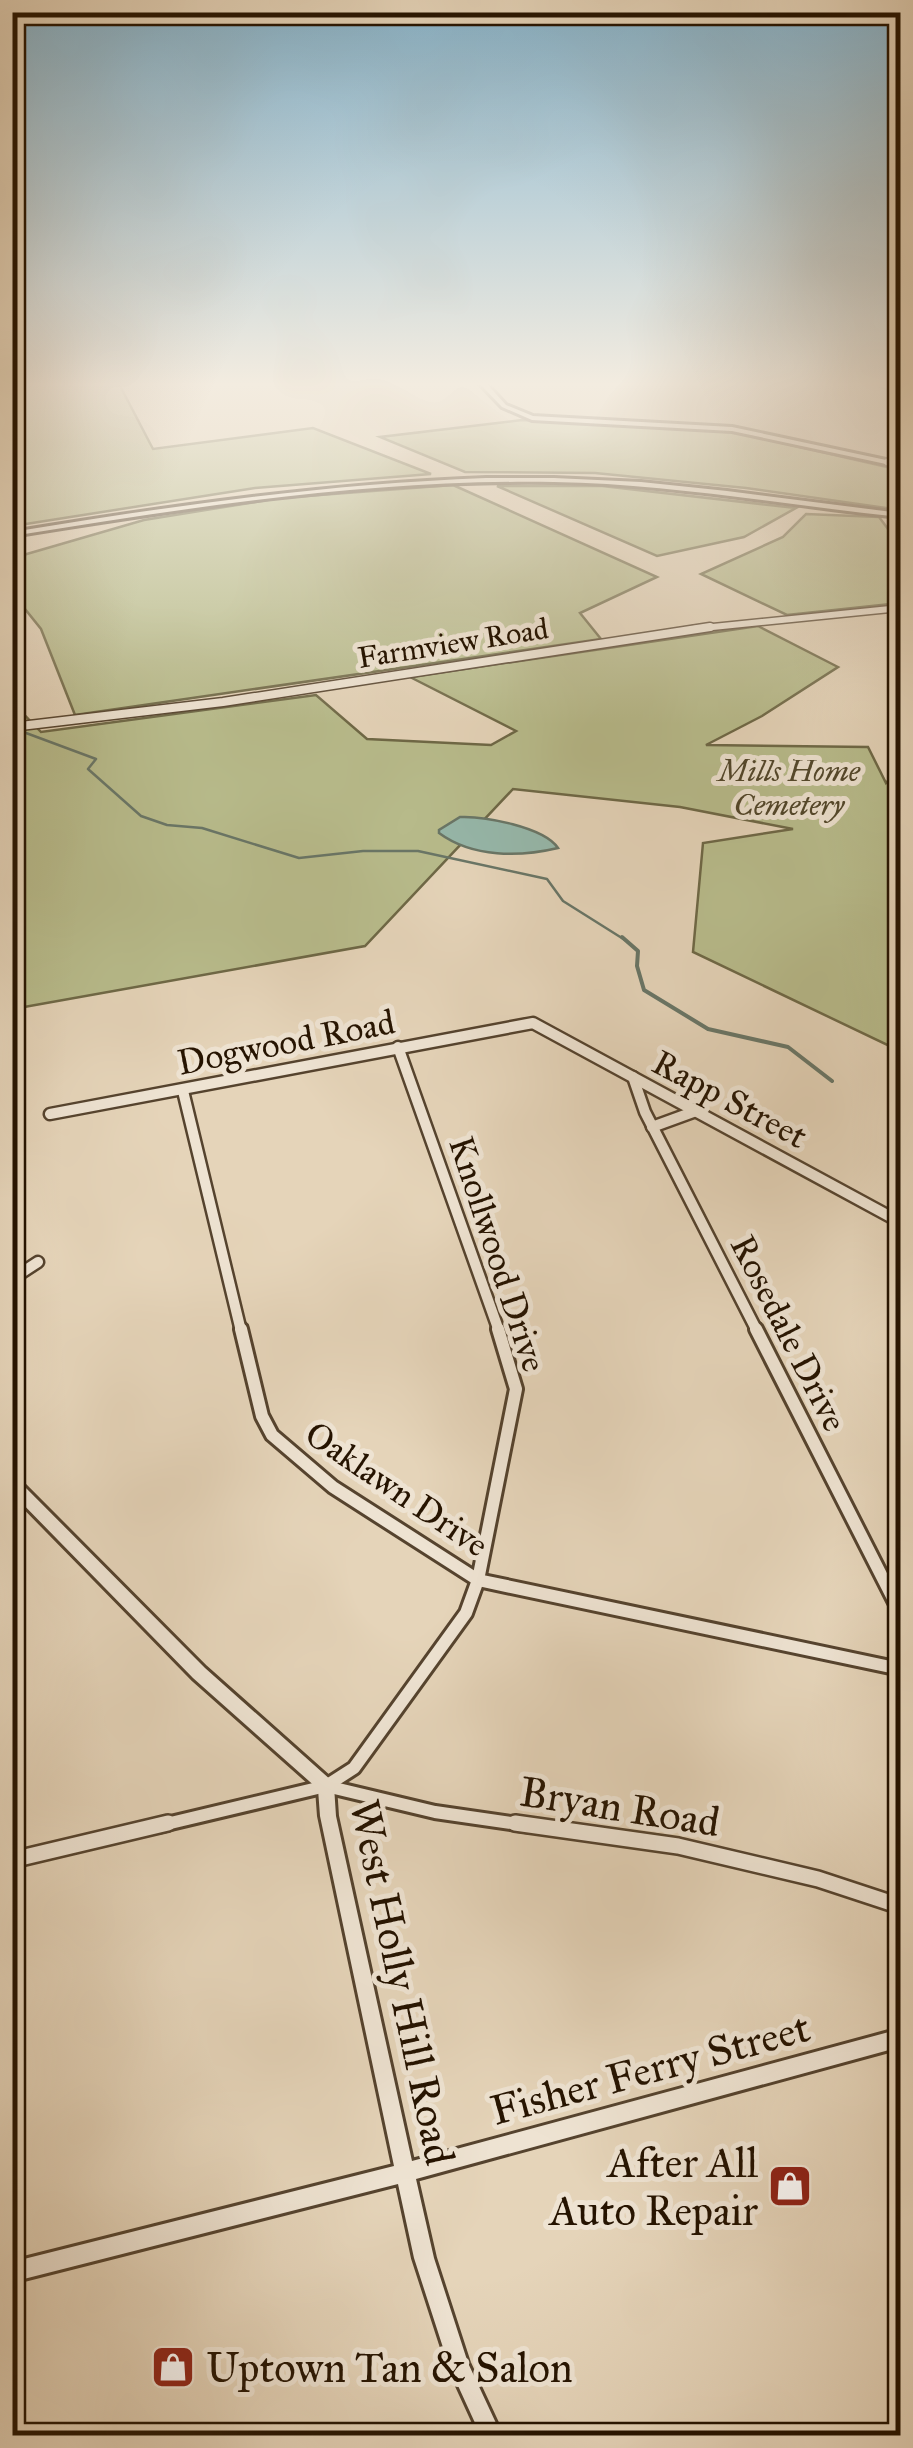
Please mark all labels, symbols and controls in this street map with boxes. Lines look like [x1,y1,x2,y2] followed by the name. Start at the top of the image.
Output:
[355,610,551,676] street label: Farmview Road
[715,753,861,823] park label: Mills Home Cemetery
[174,1000,399,1085] street label: Dogwood Road
[645,1041,814,1158] street label: Rapp Street
[439,1131,556,1377] street label: Knollwood Drive
[721,1228,856,1438] street label: Rosedale Drive
[297,1412,497,1567] street label: Oaklawn Drive
[516,1766,724,1848] street label: Bryan Road
[338,1795,466,2170] street label: West Holly Hill Road
[485,2001,816,2137] street label: Fisher Ferry Street
[548,2137,759,2237] place label: After All Auto Repair
[767,2163,813,2209] shop icon: After All Auto Repair
[206,2342,573,2394] place label: Uptown Tan & Salon
[150,2344,196,2390] shop icon: Uptown Tan & Salon

